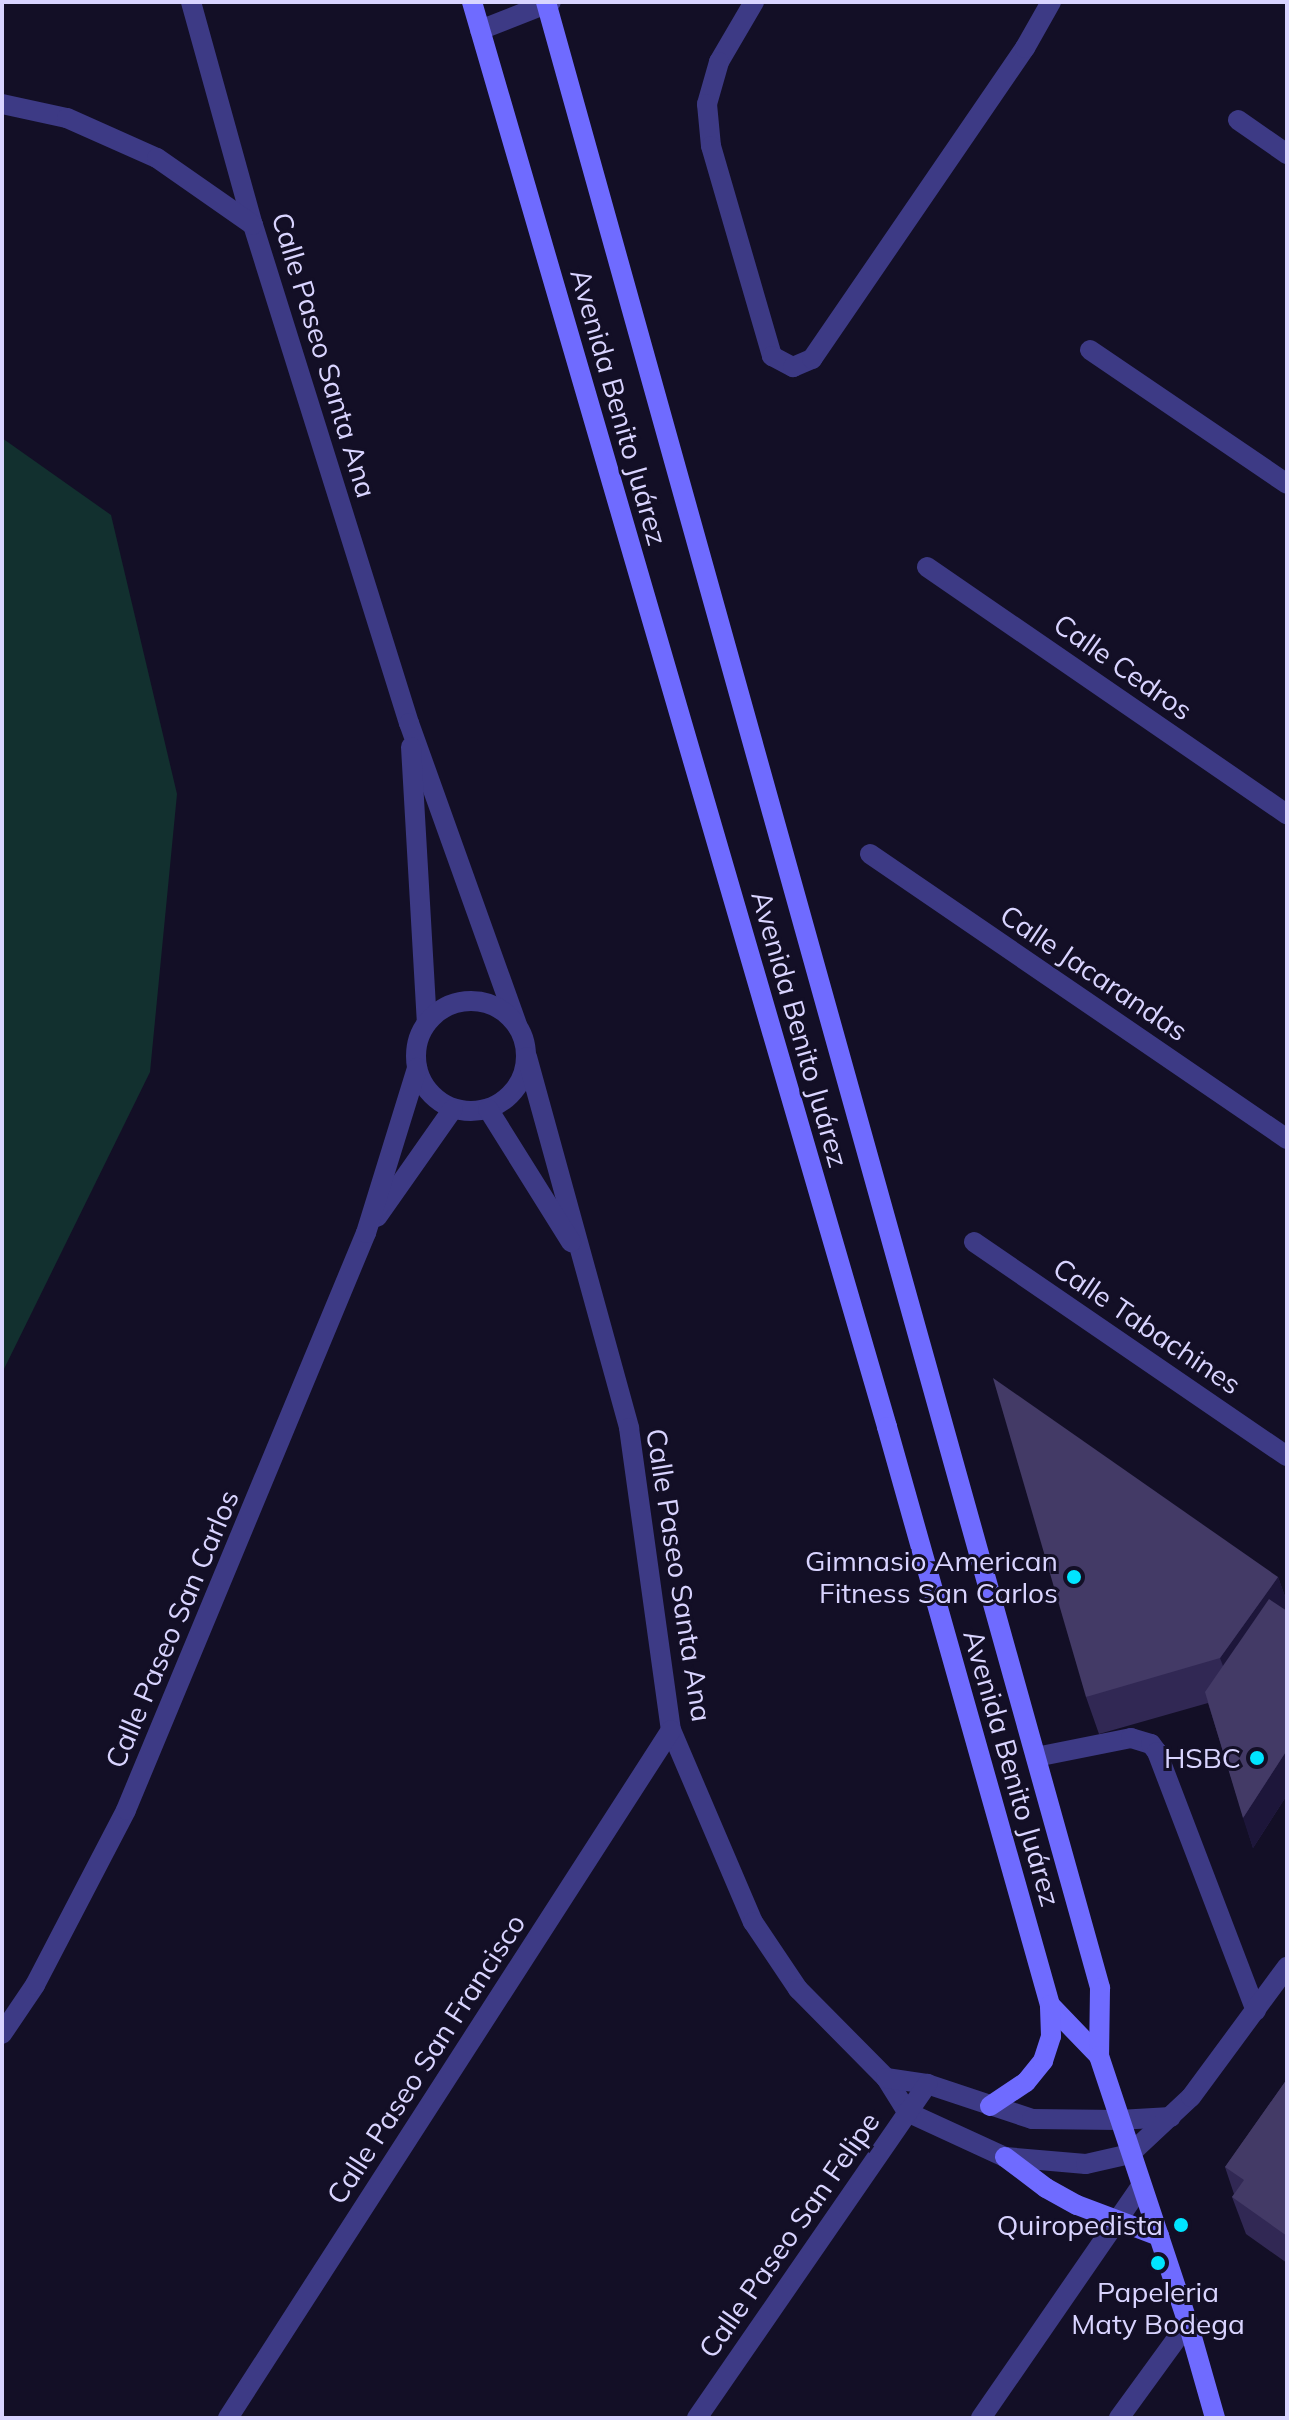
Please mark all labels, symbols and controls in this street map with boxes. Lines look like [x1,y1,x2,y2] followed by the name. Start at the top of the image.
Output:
[265,208,383,502] street label: Calle Paseo Santa Ana
[563,265,675,549] street label: Avenida Benito Juárez
[1047,607,1199,727] street label: Calle Cedros
[744,887,856,1171] street label: Avenida Benito Juárez
[994,898,1194,1048] street label: Calle Jacarandas
[1047,1251,1247,1401] street label: Calle Tabachines
[639,1426,719,1724] street label: Calle Paseo Santa Ana
[98,1485,246,1773] street label: Calle Paseo San Carlos
[805,1544,1058,1610] place label: Gimnasio American Fitness San Carlos
[1065,1568,1083,1586] marker: Gimnasio American Fitness San Carlos
[956,1626,1068,1910] street label: Avenida Benito Juárez
[1164,1741,1241,1775] place label: HSBC
[1248,1749,1266,1767] marker: HSBC
[320,1908,532,2210] street label: Calle Paseo San Francisco
[692,2106,886,2364] street label: Calle Paseo San Felipe
[997,2208,1163,2242] place label: Quiropedista
[1170,2214,1192,2236] marker: Quiropedista
[1149,2254,1167,2272] marker: Papeleria Maty Bodega
[1071,2275,1245,2341] place label: Papeleria Maty Bodega

